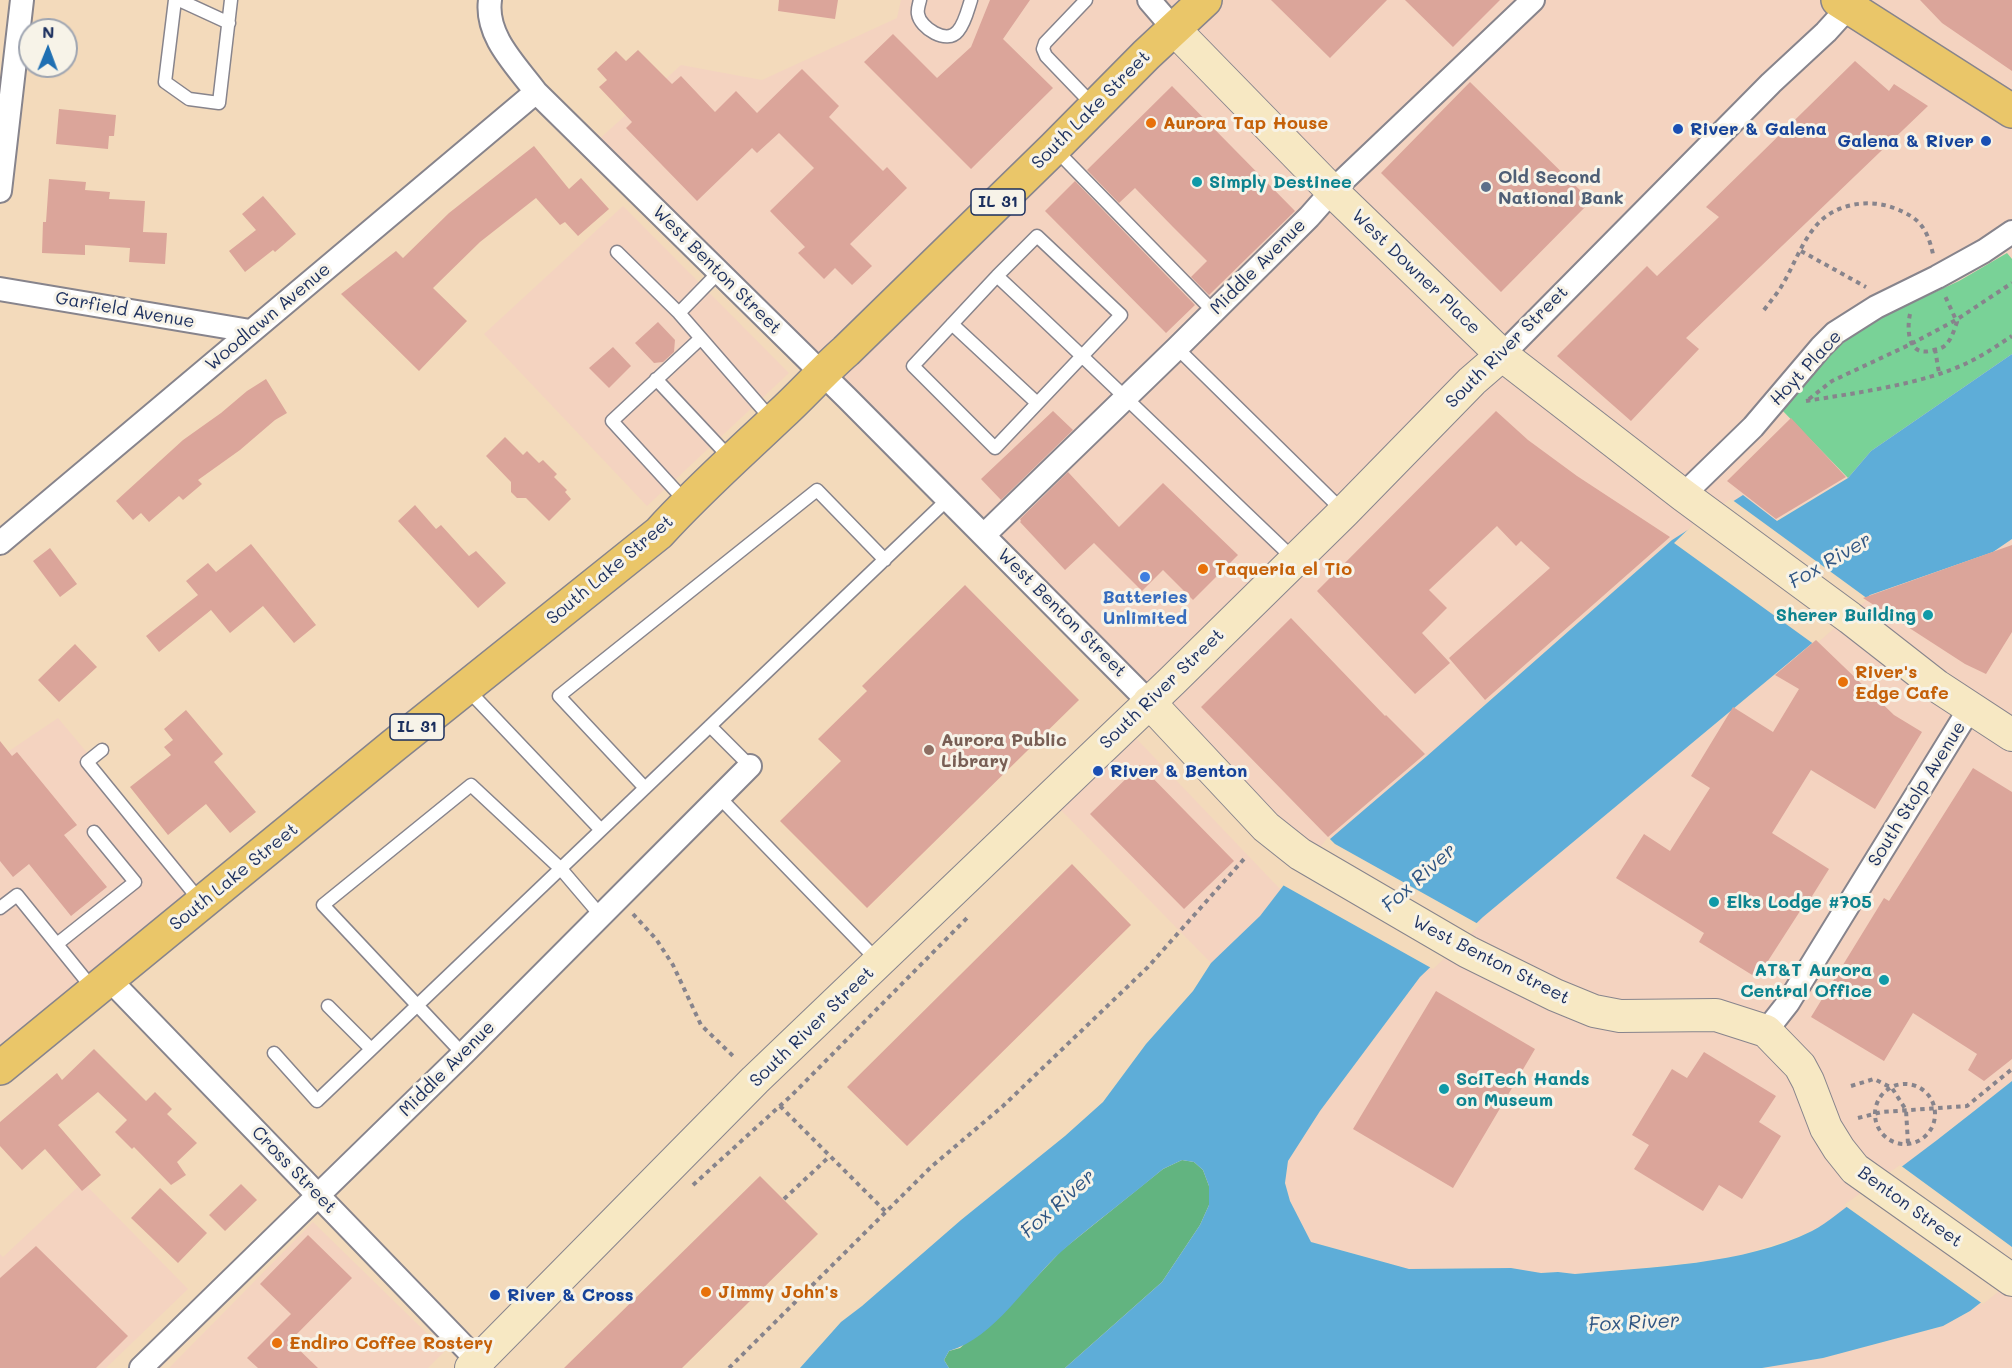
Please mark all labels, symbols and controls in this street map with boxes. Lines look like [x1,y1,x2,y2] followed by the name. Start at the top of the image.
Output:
[18,18,78,78] north arrow
[42,21,55,42] text: N
[1027,46,1155,174] street label: South Lake Street
[1163,112,1328,134] place label: Aurora Tap House
[1144,116,1158,130] marker: Aurora Tap House
[1690,118,1827,140] place label: River & Galena
[1671,122,1685,136] marker: River & Galena
[1837,130,1974,152] place label: Galena & River
[1979,134,1993,148] marker: Galena & River
[1498,166,1624,208] place label: Old Second National Bank
[1209,171,1352,193] place label: Simply Destinee
[1190,175,1204,189] marker: Simply Destinee
[1479,180,1493,194] marker: Old Second National Bank
[971,189,1025,215] road number: IL 31
[648,201,786,339] street label: West Benton Street
[1347,205,1485,339] street label: West Downer Place
[1206,215,1310,319] street label: Middle Avenue
[201,259,335,375] street label: Woodlawn Avenue
[1441,281,1573,413] street label: South River Street
[54,287,196,333] street label: Garfield Avenue
[1766,326,1846,410] street label: Hoyt Place
[542,511,678,629] street label: South Lake Street
[1784,528,1876,594] water label: Fox River
[993,544,1131,682] street label: West Benton Street
[1215,558,1352,580] place label: Taqueria el Tio
[1196,562,1210,576] marker: Taqueria el Tio
[1138,570,1152,584] marker: Batteries Unlimited
[1102,586,1188,628] place label: Batteries Unlimited
[1776,604,1916,626] place label: Sherer Building
[1921,608,1935,622] marker: Sherer Building
[1095,624,1229,754] street label: South River Street
[1855,661,1949,704] place label: River's Edge Cafe
[1836,675,1850,689] marker: River's Edge Cafe
[390,714,444,740] road number: IL 31
[1864,718,1970,870] street label: South Stolp Avenue
[941,729,1067,771] place label: Aurora Public Library
[922,743,936,757] marker: Aurora Public Library
[1110,760,1247,782] place label: River & Benton
[1091,764,1105,778] marker: River & Benton
[165,819,303,935] street label: South Lake Street
[1377,838,1461,918] water label: Fox River
[1726,891,1872,913] place label: Elks Lodge #705
[1707,895,1721,909] marker: Elks Lodge #705
[1409,911,1573,1009] street label: West Benton Street
[1740,959,1872,1002] place label: AT&T Aurora Central Office
[745,962,879,1092] street label: South River Street
[1877,973,1891,987] marker: AT&T Aurora Central Office
[395,1017,499,1121] street label: Middle Avenue
[1456,1068,1590,1110] place label: SciTech Hands on Museum
[1437,1082,1451,1096] marker: SciTech Hands on Museum
[247,1122,341,1218] street label: Cross Street
[1854,1162,1966,1252] street label: Benton Street
[1016,1164,1100,1244] water label: Fox River
[718,1281,838,1303] place label: Jimmy John's
[507,1284,634,1306] place label: River & Cross
[699,1285,713,1299] marker: Jimmy John's
[488,1288,502,1302] marker: River & Cross
[1588,1309,1680,1337] water label: Fox River
[289,1332,493,1354] place label: Endiro Coffee Rostery
[270,1336,284,1350] marker: Endiro Coffee Rostery

